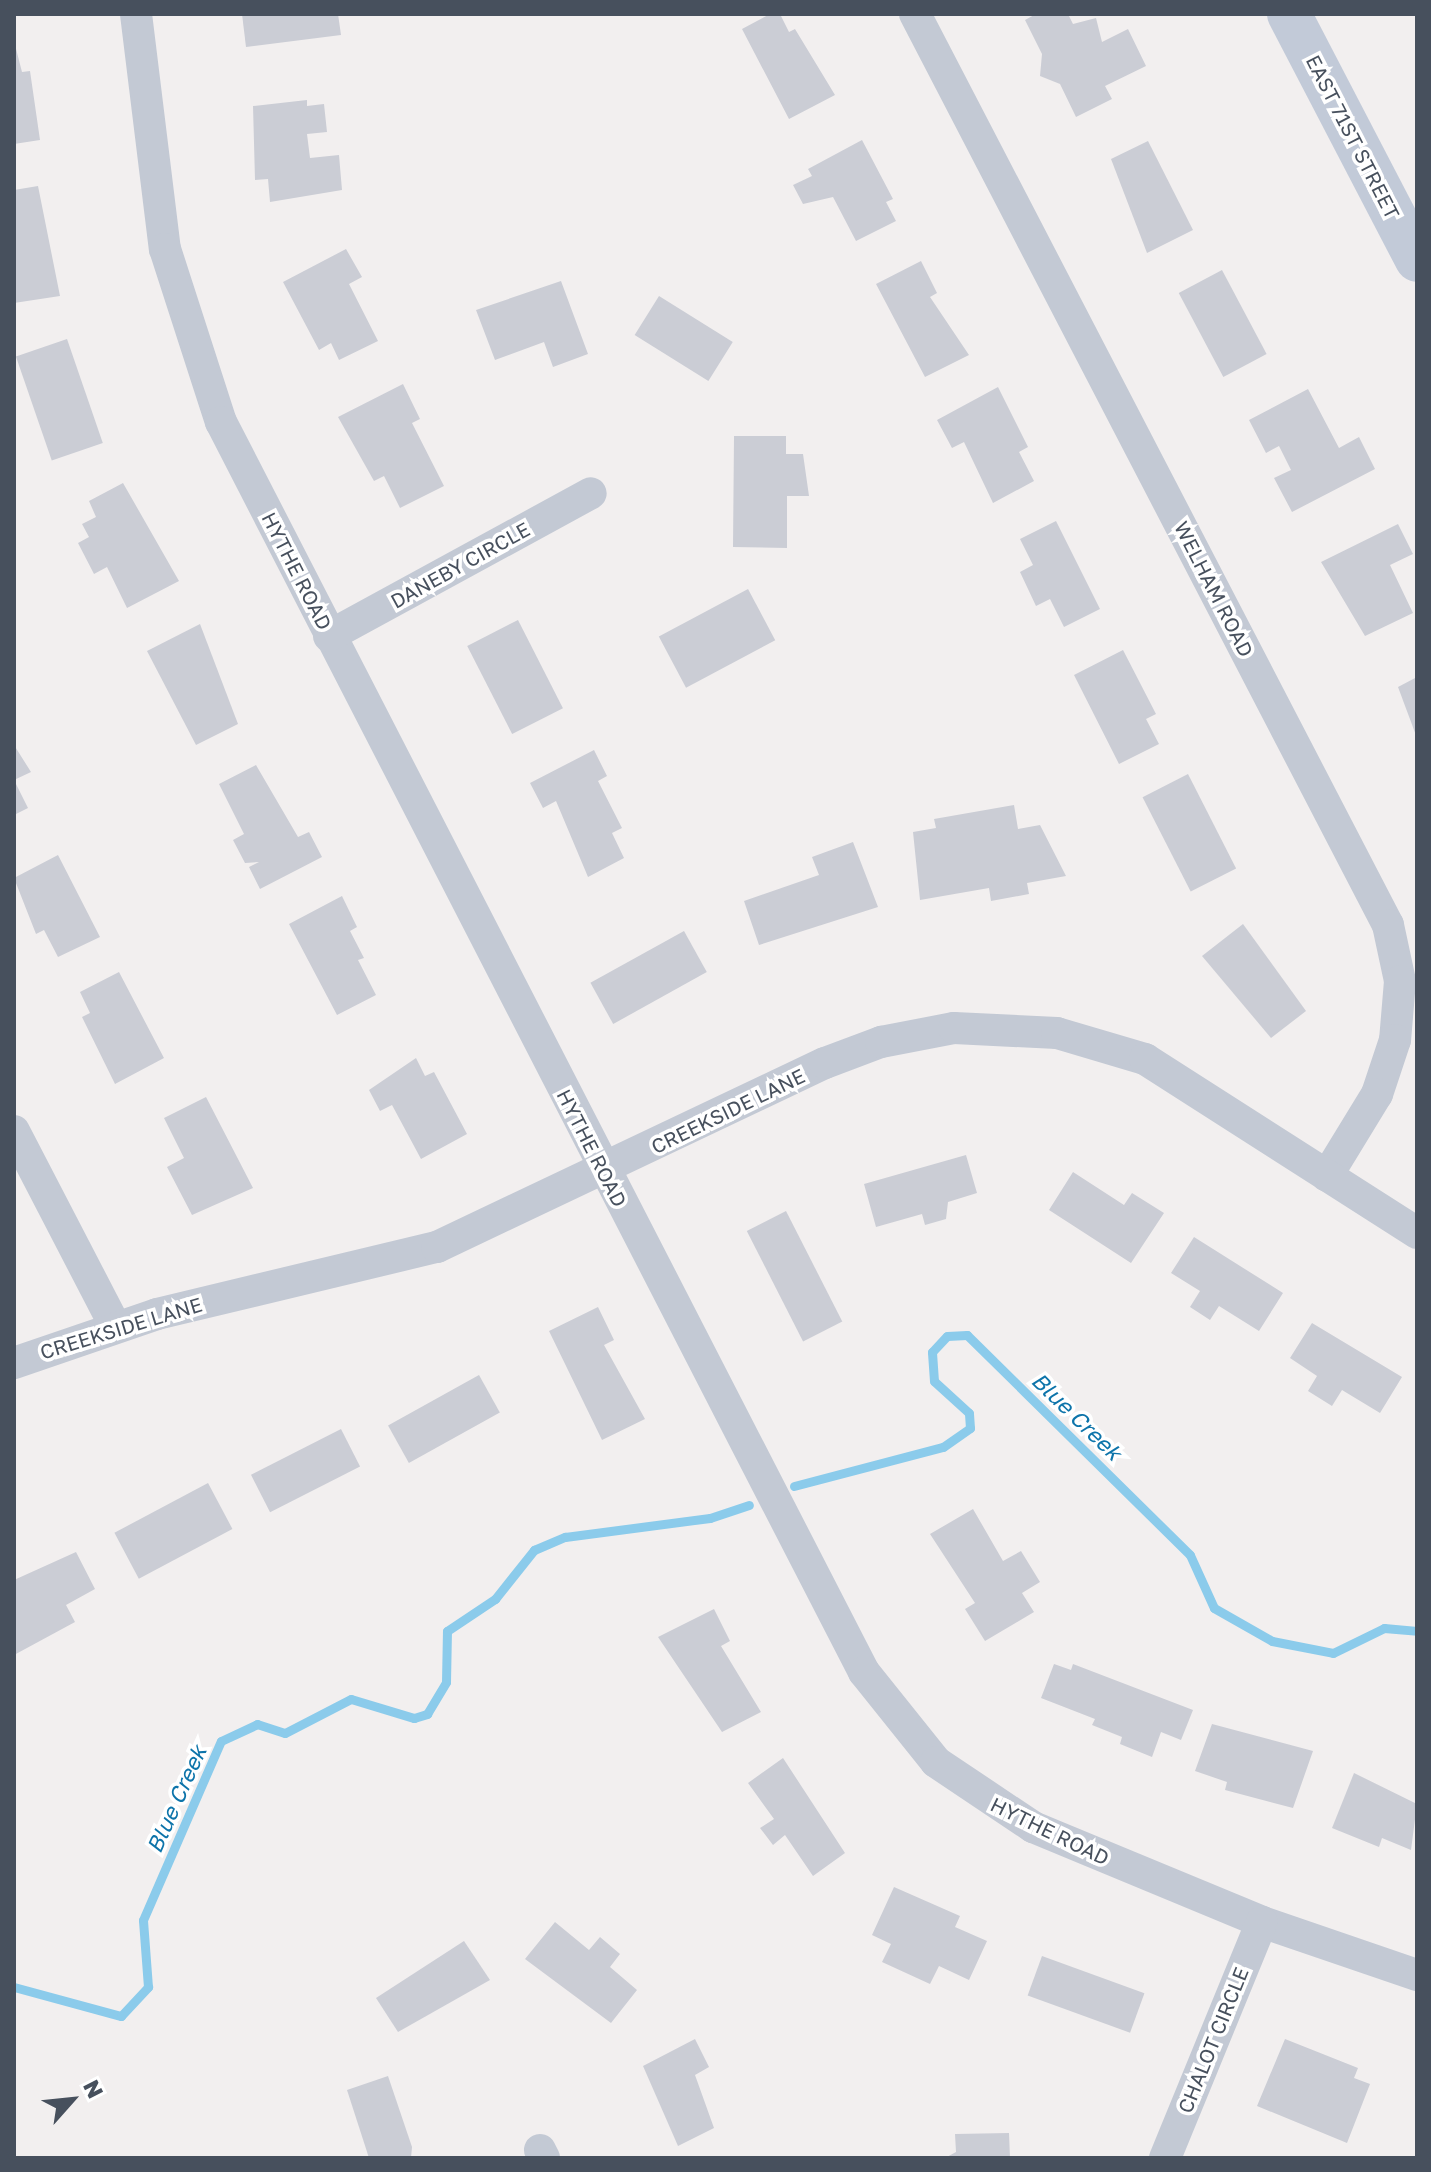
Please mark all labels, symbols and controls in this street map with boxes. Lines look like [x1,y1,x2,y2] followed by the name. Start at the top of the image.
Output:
[1301,51,1405,223] street label: EAST 71ST STREET
[257,508,337,634] street label: HYTHE ROAD
[386,517,534,613] street label: DANEBY CIRCLE
[1169,517,1259,661] street label: WELHAM ROAD
[647,1063,809,1159] street label: CREEKSIDE LANE
[552,1085,632,1211] street label: HYTHE ROAD
[37,1292,205,1364] street label: CREEKSIDE LANE
[1027,1367,1127,1465] water label: Blue Creek
[141,1741,211,1857] water label: Blue Creek
[987,1792,1113,1870] street label: HYTHE ROAD
[1173,1964,1253,2116] street label: CHALOT CIRCLE
[32,2060,112,2140] north arrow
[78,2075,110,2102] text: N

